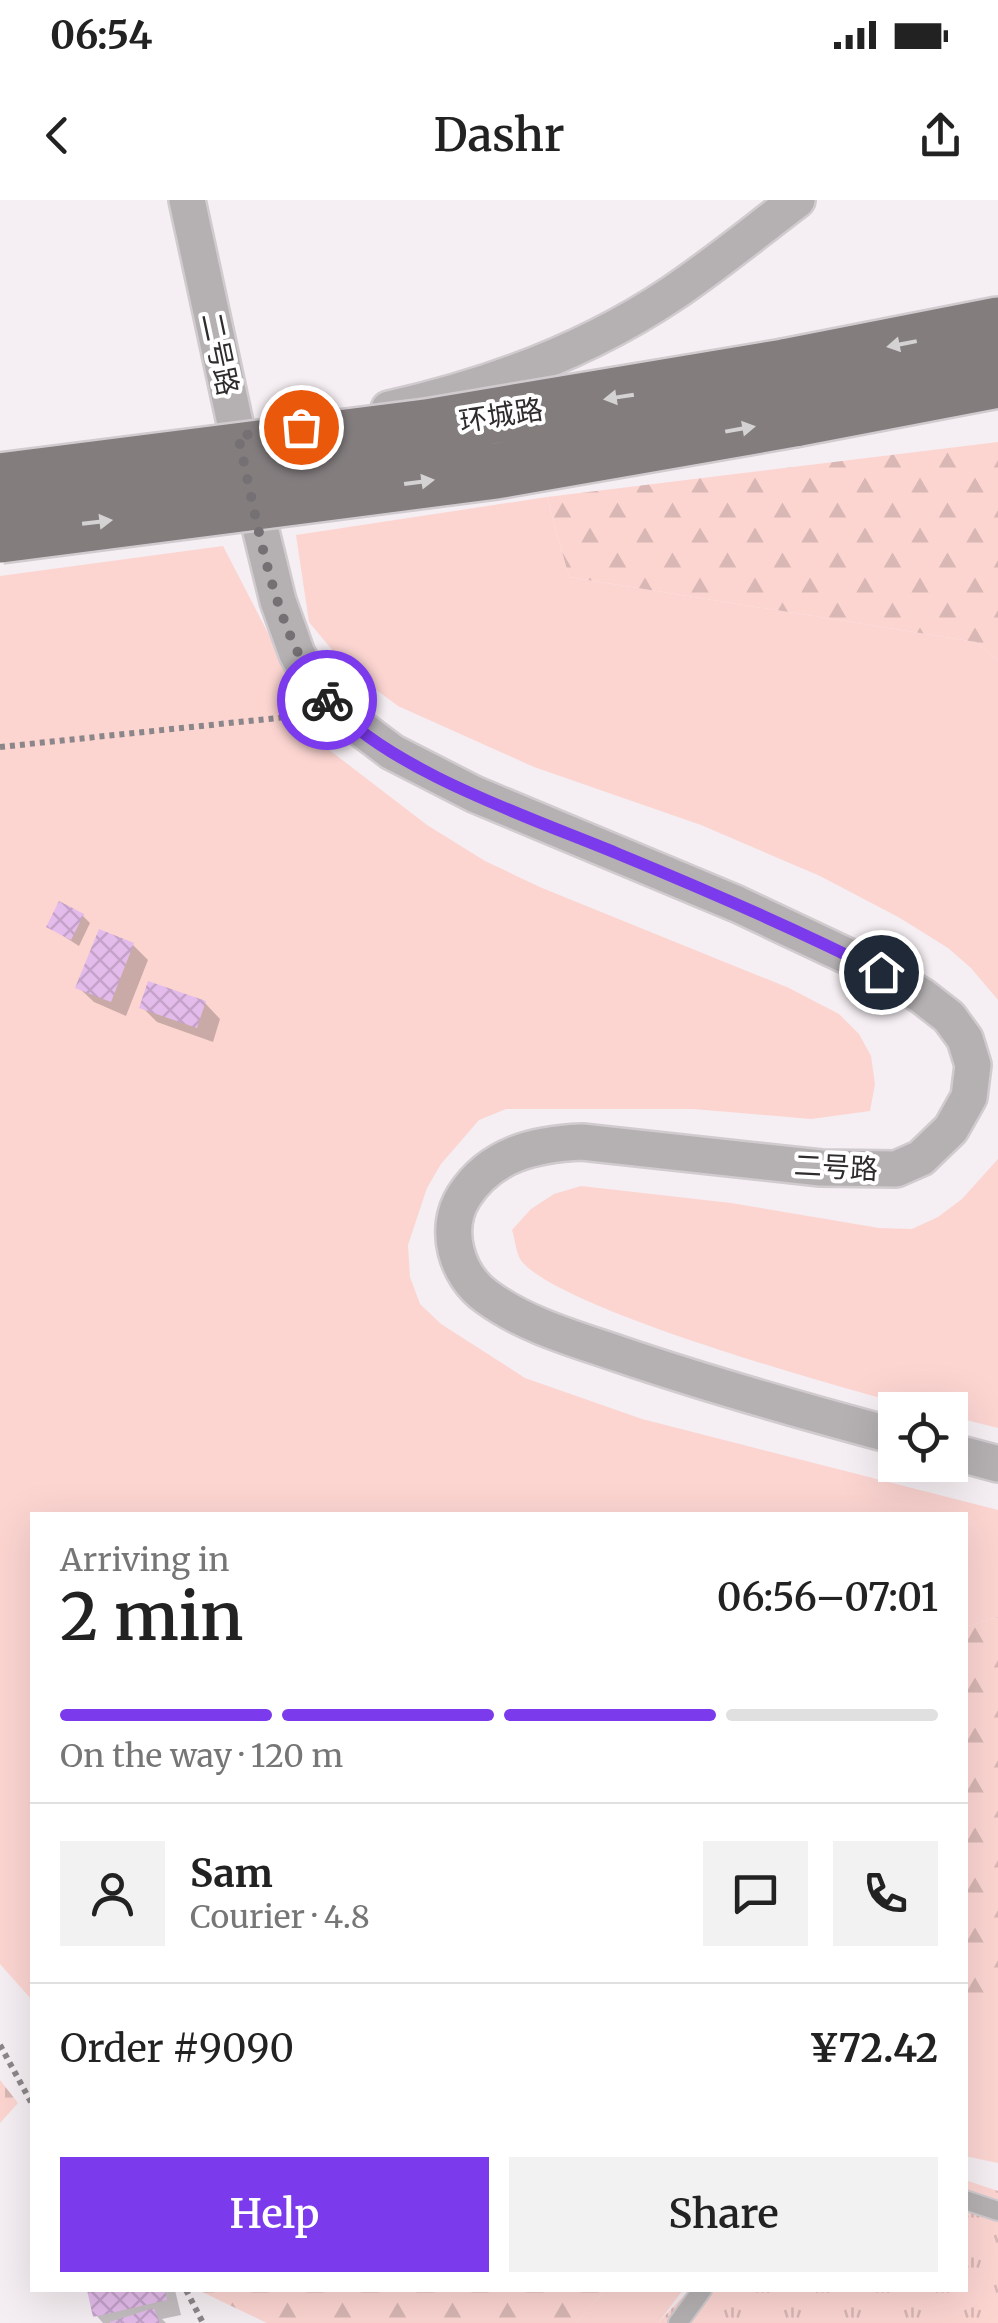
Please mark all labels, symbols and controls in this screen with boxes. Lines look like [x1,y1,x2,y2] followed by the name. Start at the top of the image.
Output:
[50,12,153,59] text: 06:54
[434,107,564,163] text: Dashr
[30,108,85,163] icon: back
[913,108,968,163] icon: share
[194,309,246,399] street label: 二号路
[886,337,918,352] one-way arrow
[259,385,344,470] pin
[603,389,635,405] one-way arrow
[457,391,545,439] street label: 环城路
[274,400,329,455] icon: bag
[725,421,756,436] one-way arrow
[404,473,435,489] one-way arrow
[81,514,113,530] one-way arrow
[277,650,377,750] courier
[300,673,355,728] icon: bike
[839,930,924,1015] pin
[854,945,909,1000] icon: home
[793,1147,879,1187] street label: 二号路
[878,1392,968,1482] map controls
[878,1392,968,1482] button: locate
[60,1540,229,1580] text: Arriving in
[717,1574,938,1621] text: 06:56–07:01
[60,1576,244,1658] text: 2 min
[60,1736,343,1776] text: On the way · 120 m
[60,1841,165,1946] button: person
[703,1841,808,1946] button: chat
[833,1841,938,1946] button: phone
[190,1850,273,1897] text: Sam
[190,1897,370,1937] text: Courier · 4.8
[60,2025,294,2072] text: Order #9090
[809,2025,938,2072] text: ¥72.42
[60,2157,489,2272] button: Help
[509,2157,938,2272] button: Share

